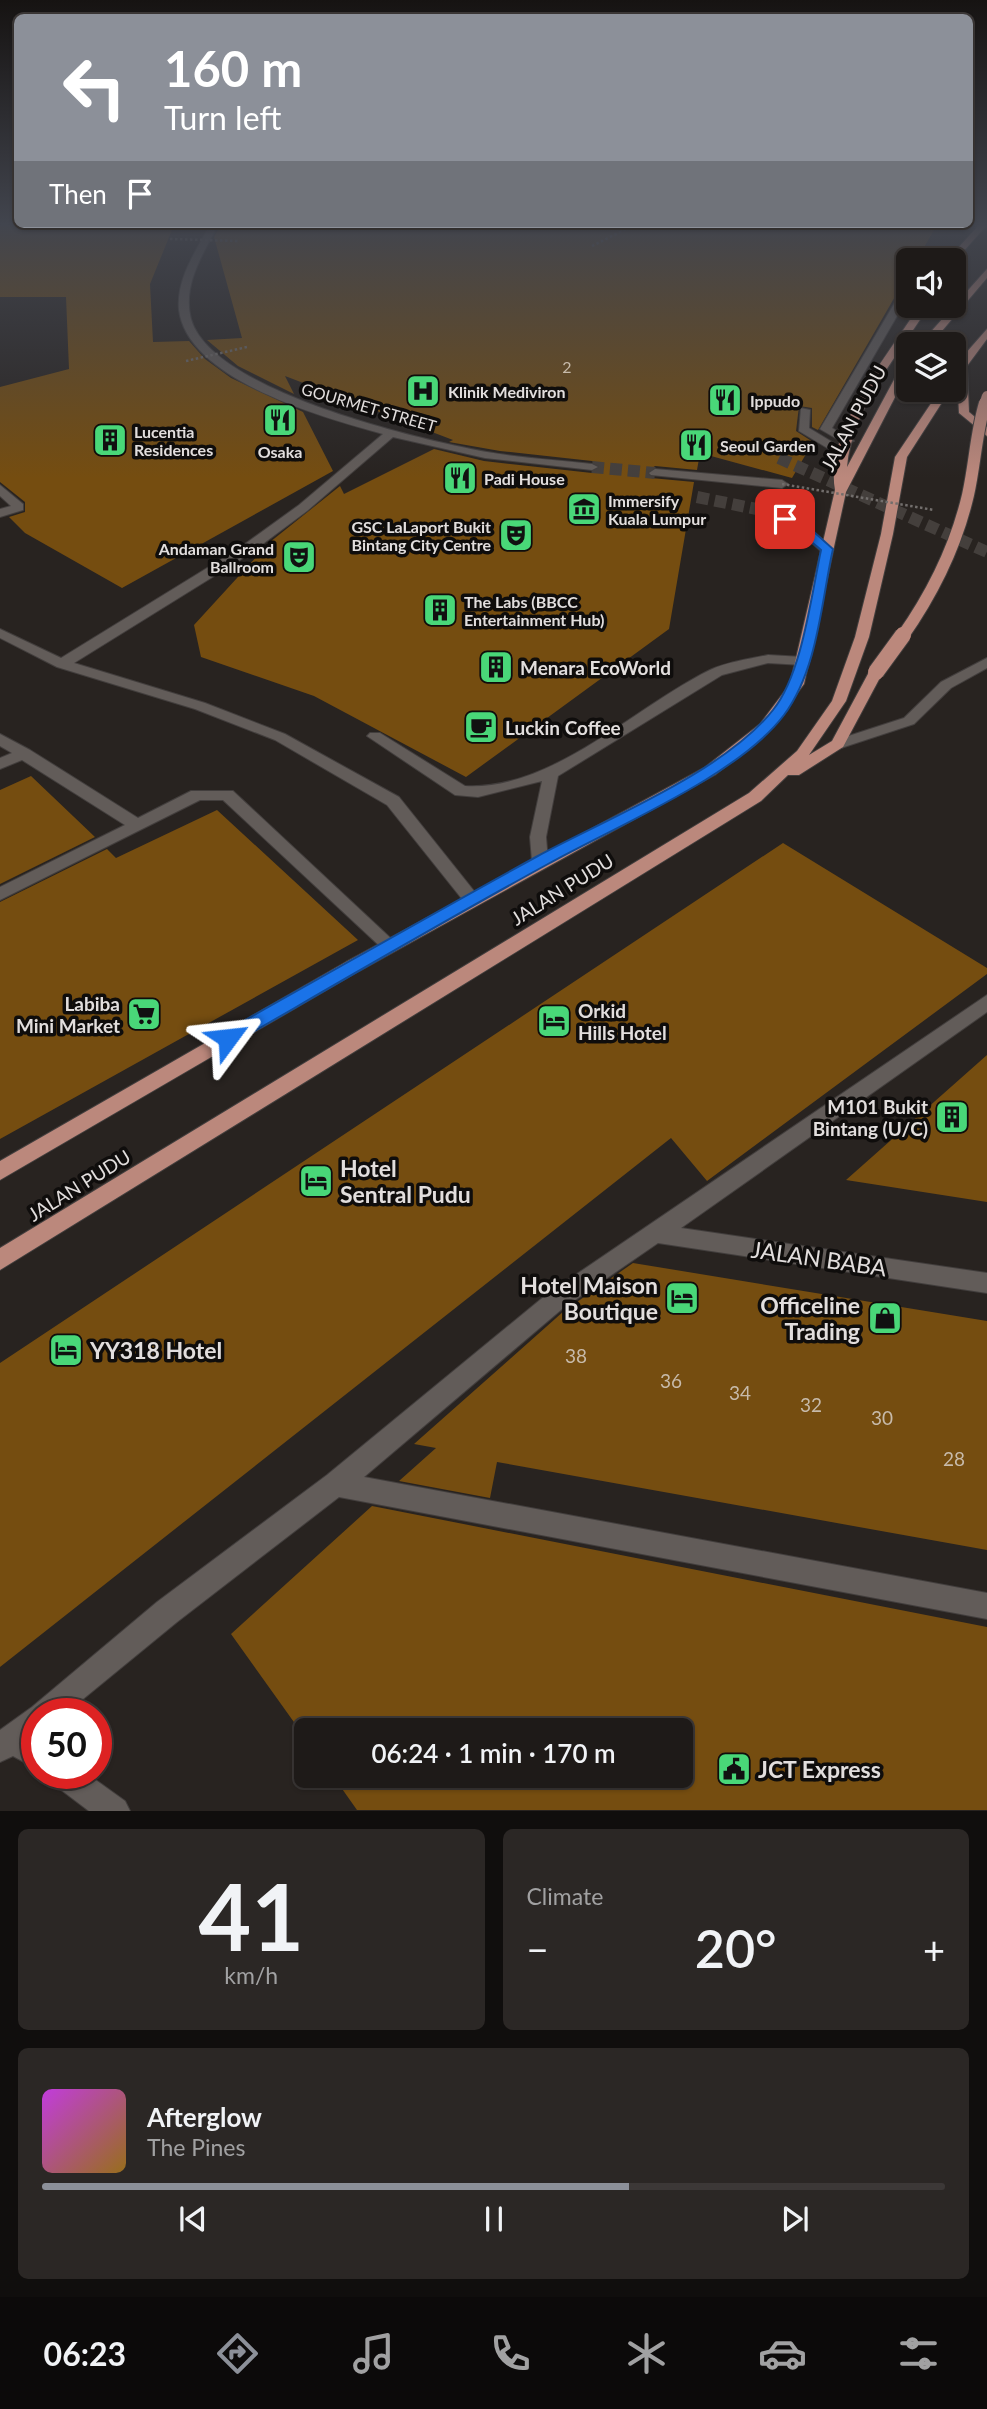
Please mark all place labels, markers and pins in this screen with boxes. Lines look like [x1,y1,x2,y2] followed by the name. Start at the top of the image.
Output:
[404,372,442,410] hospital icon: Klinik Mediviron
[706,381,744,419] restaurant icon: Ippudo
[448,382,566,401] place label: Klinik Mediviron
[750,391,800,410] place label: Ippudo
[261,401,299,439] restaurant icon: Osaka
[91,421,129,459] building icon: Lucentia Residences
[134,422,213,459] place label: Lucentia Residences
[677,426,715,464] restaurant icon: Seoul Garden
[720,436,816,455] place label: Seoul Garden
[258,442,302,461] place label: Osaka
[441,459,479,497] restaurant icon: Padi House
[484,469,565,488] place label: Padi House
[755,489,815,549] pin
[565,490,603,528] museum icon: Immersify Kuala Lumpur
[608,491,706,528] place label: Immersify Kuala Lumpur
[497,516,535,554] theatre icon: GSC LaLaport Bukit Bintang City Centre
[351,517,491,554] place label: GSC LaLaport Bukit Bintang City Centre
[280,538,318,576] theatre icon: Andaman Grand Ballroom
[158,539,274,576] place label: Andaman Grand Ballroom
[421,591,459,629] building icon: The Labs (BBCC Entertainment Hub)
[464,592,604,629] place label: The Labs (BBCC Entertainment Hub)
[477,648,515,686] building icon: Menara EcoWorld
[520,656,671,679] place label: Menara EcoWorld
[462,708,500,746] cafe icon: Luckin Coffee
[505,716,621,739] place label: Luckin Coffee
[16,992,120,1037] place label: Labiba Mini Market
[125,995,163,1033] supermarket icon: Labiba Mini Market
[578,999,667,1044] place label: Orkid Hills Hotel
[535,1002,573,1040] hotel icon: Orkid Hills Hotel
[813,1095,928,1140] place label: M101 Bukit Bintang (U/C)
[933,1098,971,1136] building icon: M101 Bukit Bintang (U/C)
[340,1154,471,1208] place label: Hotel Sentral Pudu
[297,1162,335,1200] hotel icon: Hotel Sentral Pudu
[520,1271,658,1325] place label: Hotel Maison Boutique
[663,1279,701,1317] hotel icon: Hotel Maison Boutique
[760,1291,860,1345] place label: Officeline Trading
[866,1299,904,1337] shop icon: Officeline Trading
[47,1331,85,1369] hotel icon: YY318 Hotel
[89,1336,222,1364] place label: YY318 Hotel
[715,1750,753,1788] public building icon: JCT Express
[758,1755,881,1783] place label: JCT Express

